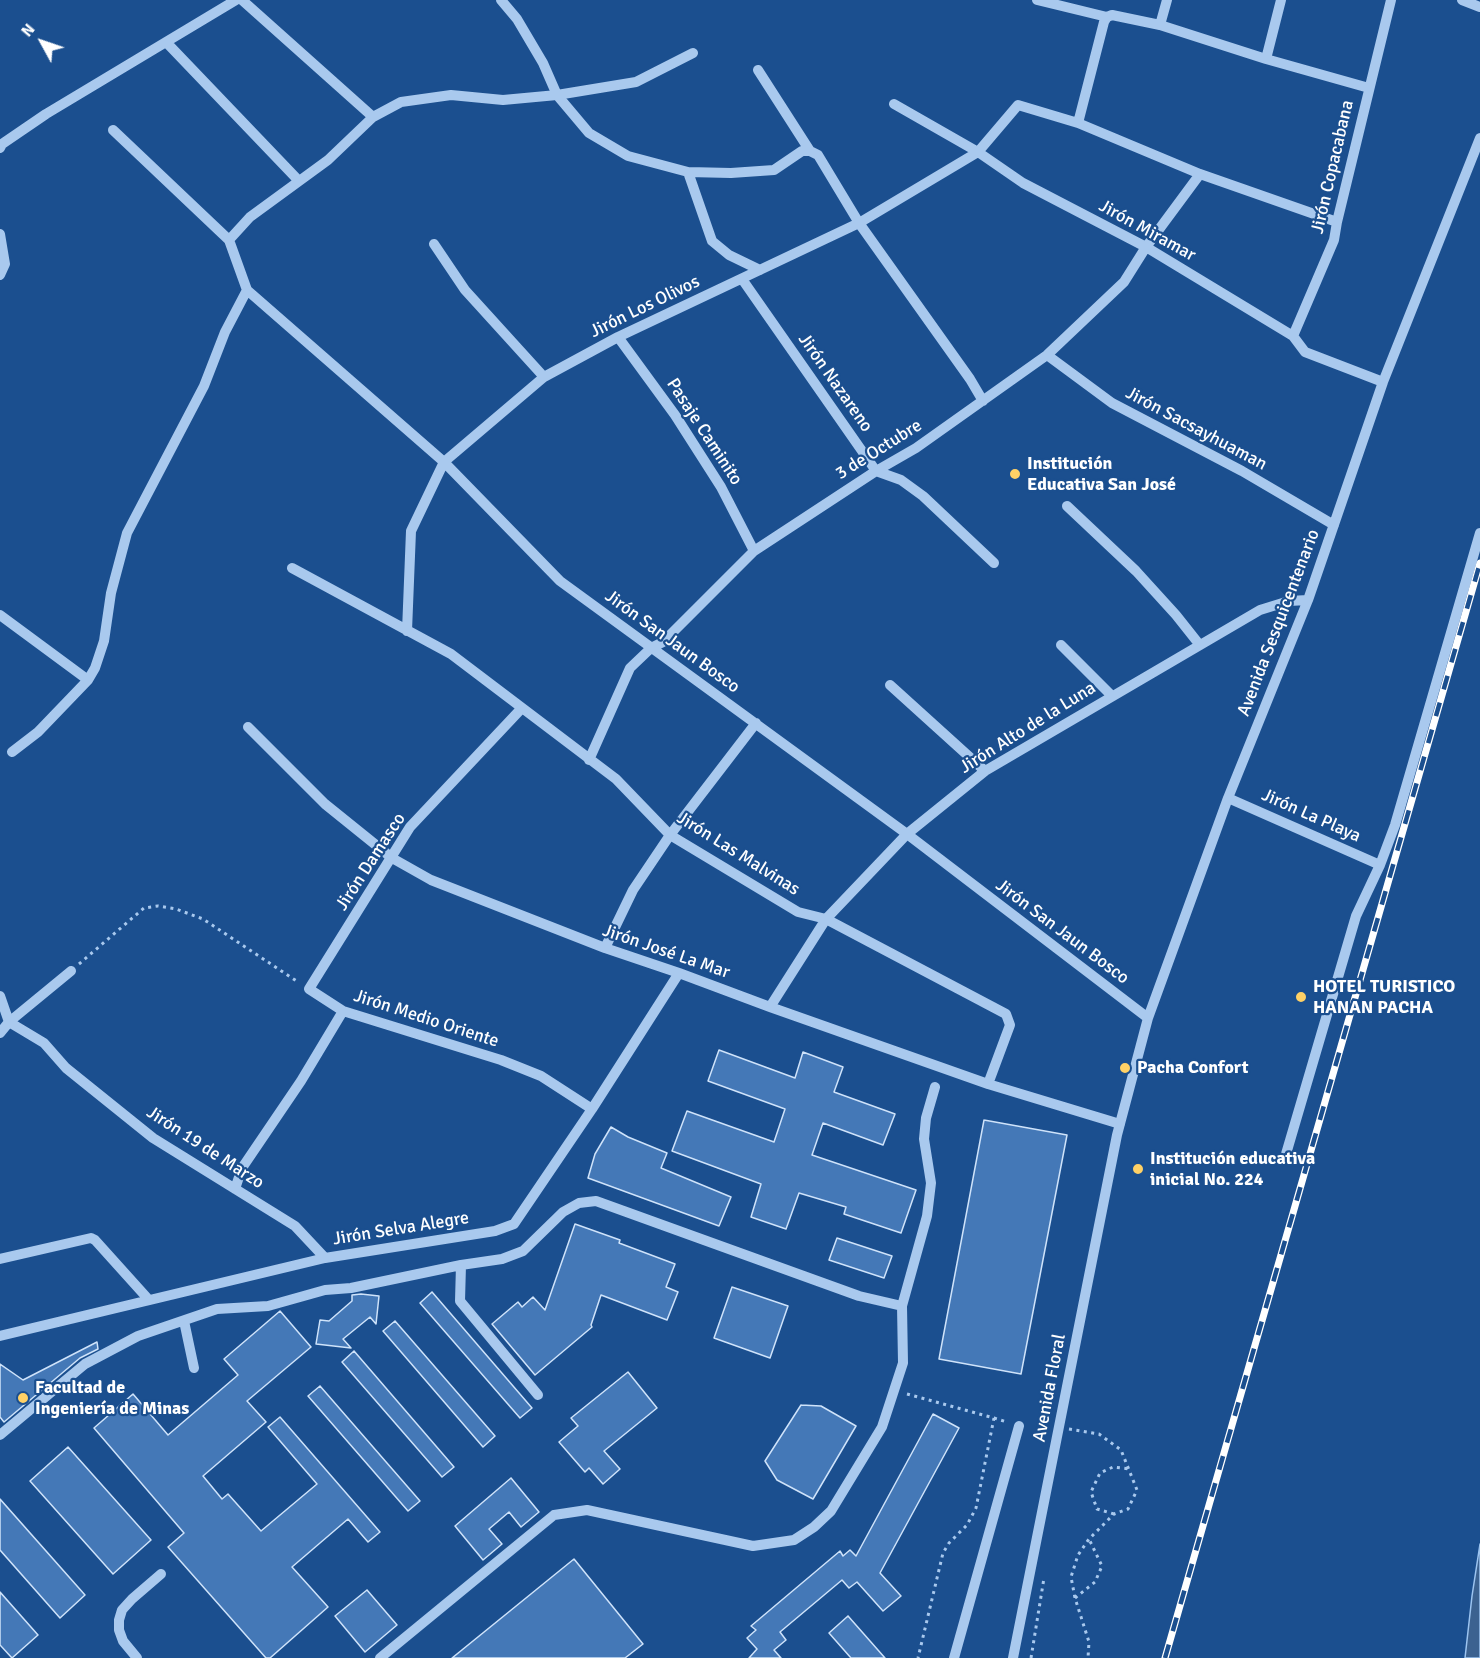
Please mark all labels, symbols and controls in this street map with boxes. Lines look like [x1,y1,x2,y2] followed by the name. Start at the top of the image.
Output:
[12,12,72,72] north arrow
[17,20,39,41] text: N
[1307,98,1359,236] street label: Jirón Copacabana
[1095,195,1199,267] street label: Jirón Miramar
[587,271,703,343] street label: Jirón Los Olivos
[793,330,877,436] street label: Jirón Nazareno
[661,374,747,490] street label: Pasaje Caminito
[1122,383,1270,475] street label: Jirón Sacsayhuaman
[832,415,926,485] street label: 3 de Octubre
[1027,453,1176,496] place label: Institución Educativa San José
[1008,467,1022,481] marker: Institución Educativa San José
[1233,526,1325,720] street label: Avenida Sesquicentenario
[600,586,744,698] street label: Jirón San Jaun Bosco
[956,677,1100,779] street label: Jirón Alto de la Luna
[1258,784,1364,848] street label: Jirón La Playa
[672,807,804,901] street label: Jirón Las Malvinas
[331,809,411,915] street label: Jirón Damasco
[991,875,1133,989] street label: Jirón San Jaun Bosco
[599,920,733,984] street label: Jirón José La Mar
[1313,976,1455,1018] place label: HOTEL TURISTICO HANAN PACHA
[351,985,501,1053] street label: Jirón Medio Oriente
[1294,990,1308,1004] marker: HOTEL TURISTICO HANAN PACHA
[1137,1057,1248,1079] place label: Pacha Confort
[1118,1061,1132,1075] marker: Pacha Confort
[142,1102,268,1194] street label: Jirón 19 de Marzo
[1150,1148,1315,1190] place label: Institución educativa inicial No. 224
[1131,1162,1145,1176] marker: Institución educativa inicial No. 224
[331,1208,471,1250] street label: Jirón Selva Alegre
[1029,1332,1071,1444] street label: Avenida Floral
[35,1377,189,1420] place label: Facultad de Ingeniería de Minas
[16,1391,30,1405] marker: Facultad de Ingeniería de Minas

